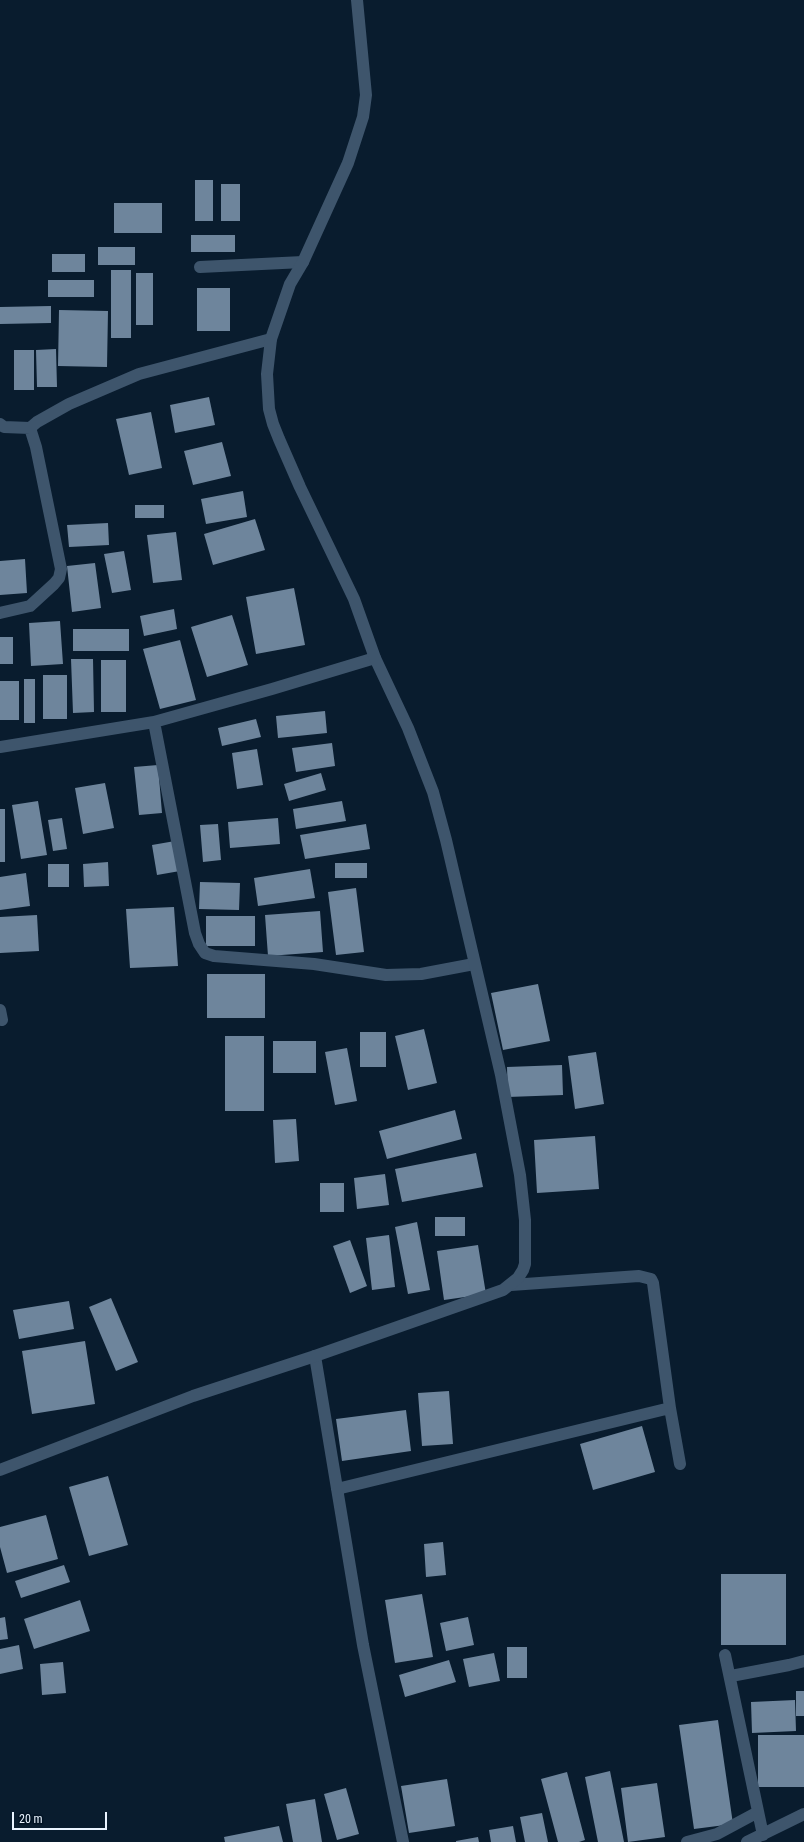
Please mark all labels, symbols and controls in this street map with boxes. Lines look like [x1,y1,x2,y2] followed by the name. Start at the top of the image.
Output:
[14,1804,109,1830] scale bar
[19,1812,43,1826] text: 20 m

